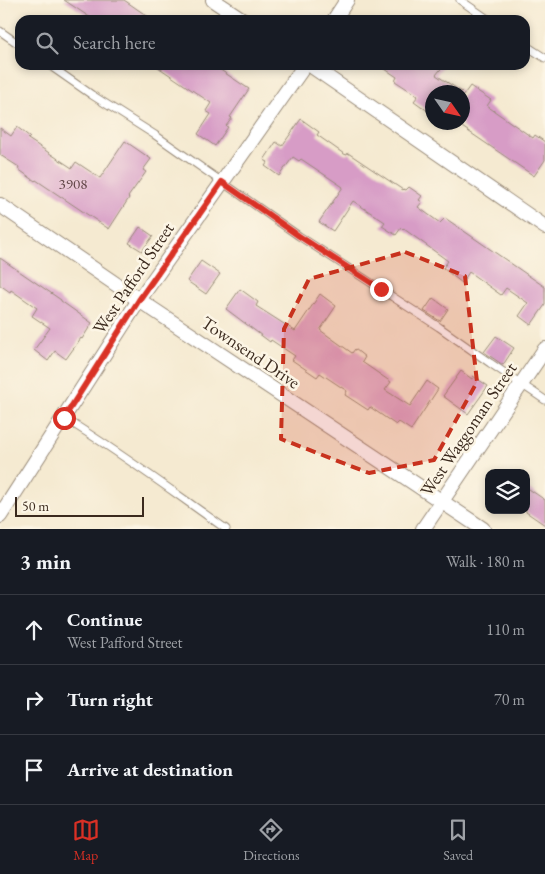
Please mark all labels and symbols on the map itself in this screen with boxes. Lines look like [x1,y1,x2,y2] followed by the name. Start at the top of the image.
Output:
[425,85,470,130] north arrow
[59,174,87,193] house number: 3908
[87,217,179,338] street label: West Pafford Street
[370,278,393,301] route end
[197,311,305,393] street label: Townsend Drive
[415,357,522,501] street label: West Waggoman Street
[53,407,76,430] route start
[15,494,144,517] scale bar

